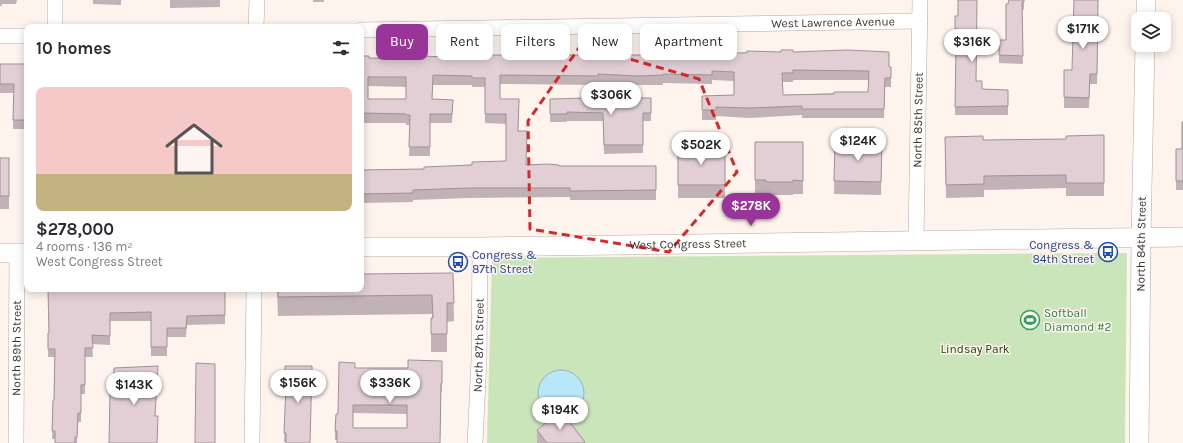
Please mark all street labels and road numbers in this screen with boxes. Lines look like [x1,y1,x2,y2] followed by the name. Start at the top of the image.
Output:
[771,14,895,30] street label: West Lawrence Avenue
[910,72,926,168] street label: North 85th Street
[1133,196,1149,292] street label: North 84th Street
[629,236,747,252] street label: West Congress Street
[470,297,487,393] street label: North 87th Street
[9,300,24,396] street label: North 89th Street

